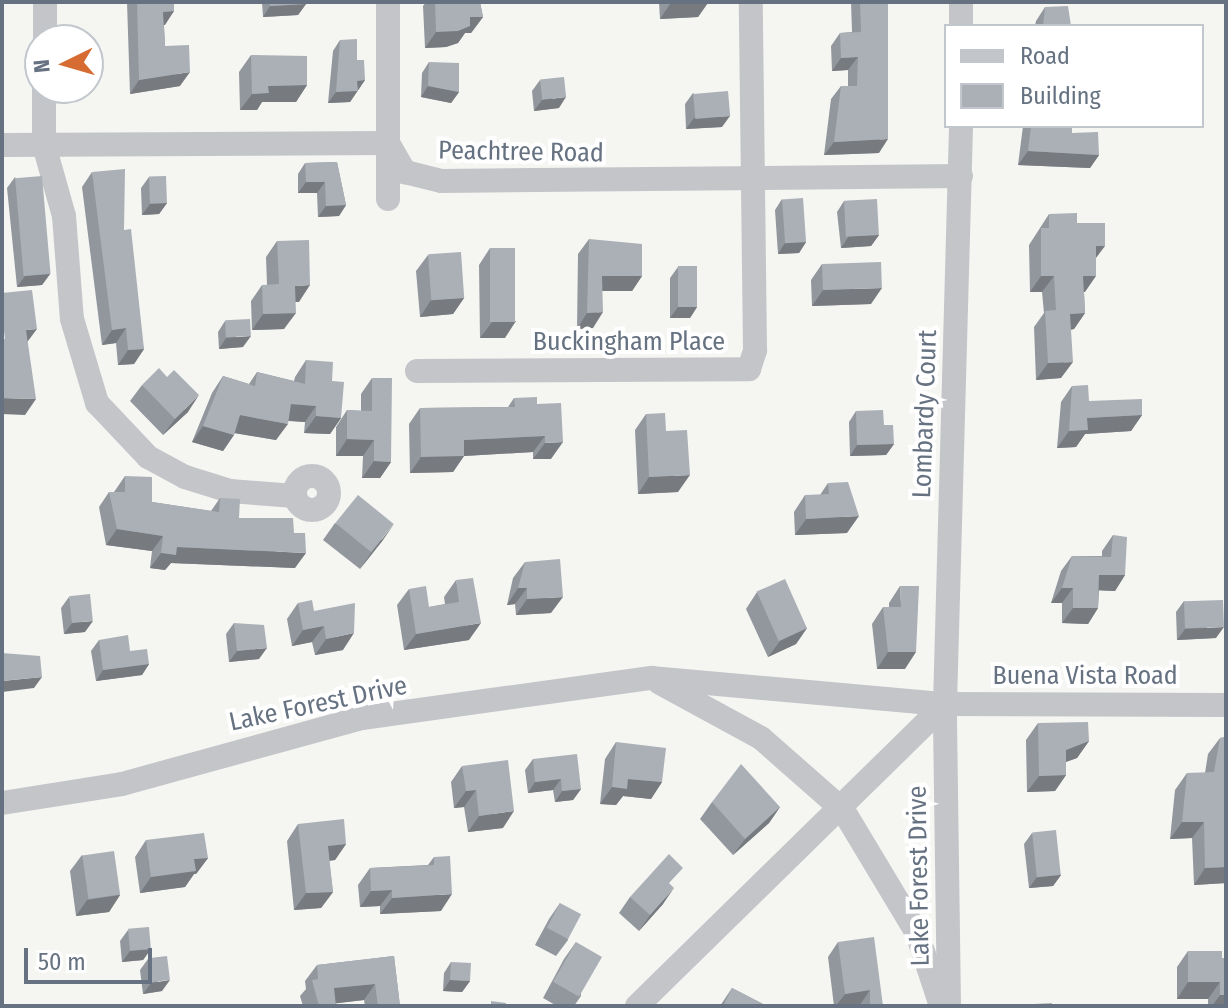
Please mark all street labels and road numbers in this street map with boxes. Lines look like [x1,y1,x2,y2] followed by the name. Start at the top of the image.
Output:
[438,135,604,169] street label: Peachtree Road
[533,326,725,358] street label: Buckingham Place
[906,329,944,499] street label: Lombardy Court
[992,660,1178,692] street label: Buena Vista Road
[226,670,410,738] street label: Lake Forest Drive
[902,785,936,967] street label: Lake Forest Drive

